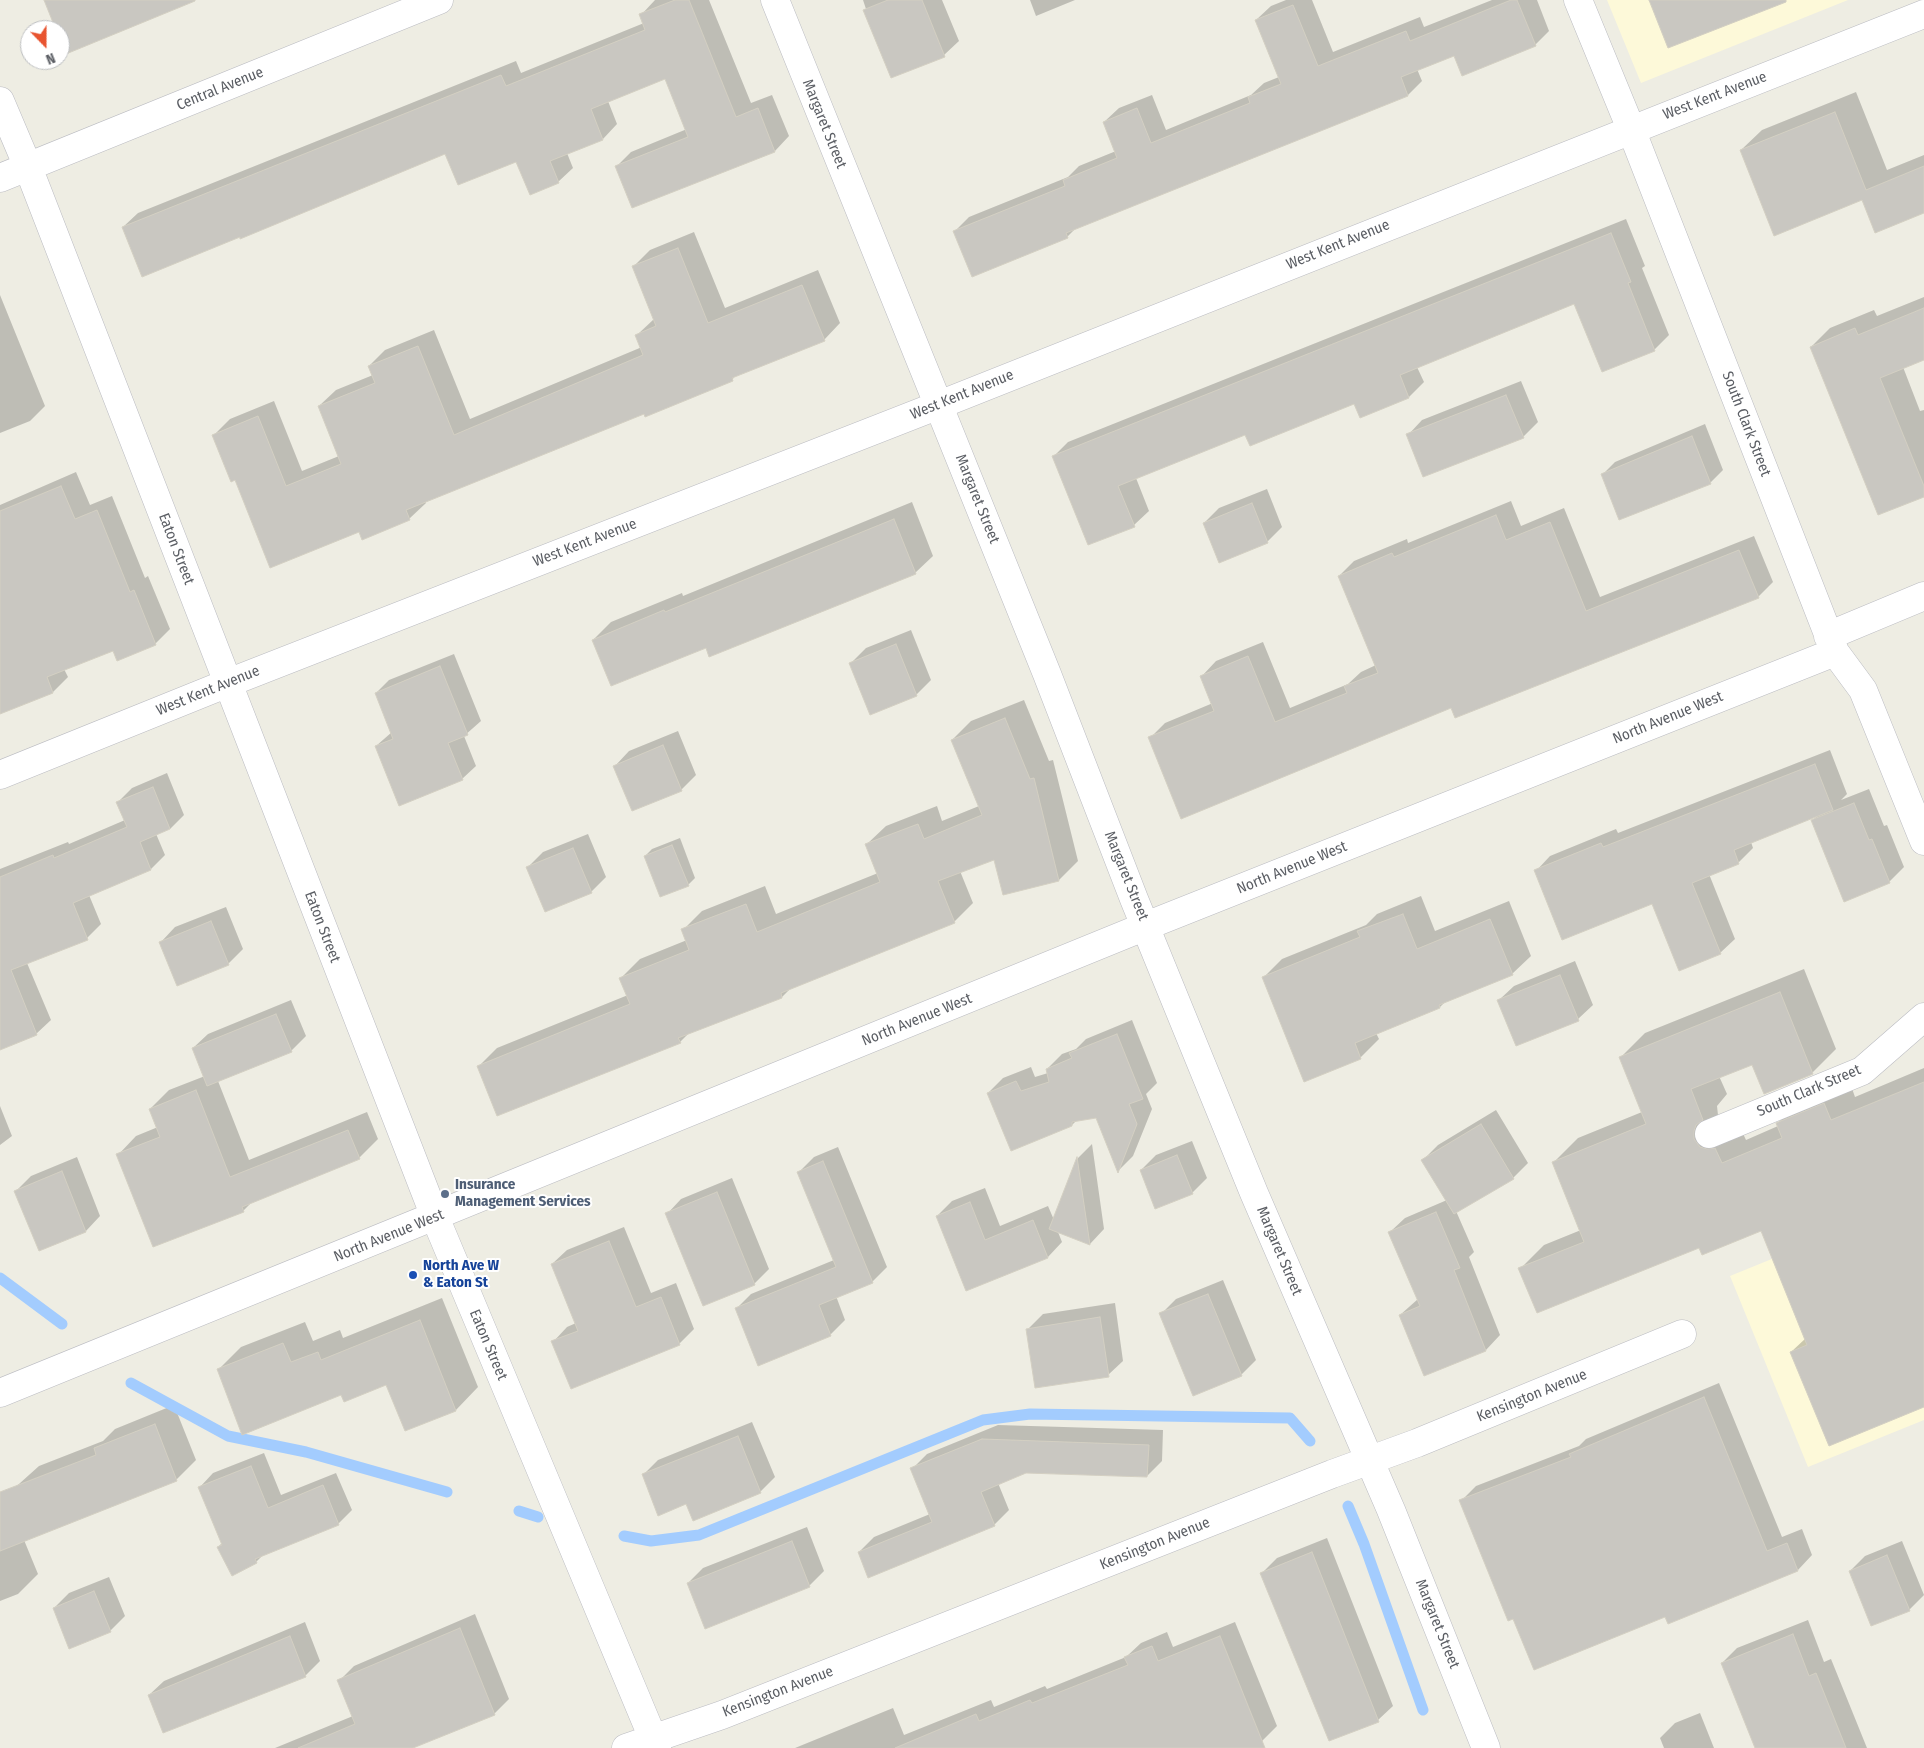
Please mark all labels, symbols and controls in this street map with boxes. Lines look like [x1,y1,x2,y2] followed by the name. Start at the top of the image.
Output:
[20,20,70,70] north arrow
[43,49,58,68] text: N
[174,63,266,115] street label: Central Avenue
[1660,68,1770,124] street label: West Kent Avenue
[798,77,850,171] street label: Margaret Street
[1284,216,1392,274] street label: West Kent Avenue
[908,366,1016,424] street label: West Kent Avenue
[1718,369,1774,479] street label: South Clark Street
[951,452,1003,546] street label: Margaret Street
[154,511,198,587] street label: Eaton Street
[530,515,640,571] street label: West Kent Avenue
[154,662,262,720] street label: West Kent Avenue
[1610,688,1726,748] street label: North Avenue West
[1100,829,1152,923] street label: Margaret Street
[1234,838,1350,898] street label: North Avenue West
[300,889,344,965] street label: Eaton Street
[859,990,975,1050] street label: North Avenue West
[1754,1061,1864,1121] street label: South Clark Street
[455,1176,591,1211] place label: Insurance Management Services
[439,1188,451,1200] marker: Insurance Management Services
[1252,1204,1306,1298] street label: Margaret Street
[331,1206,447,1266] street label: North Avenue West
[423,1257,499,1292] place label: North Ave W & Eaton St
[407,1269,419,1281] marker: North Ave W & Eaton St
[465,1307,511,1383] street label: Eaton Street
[1474,1366,1590,1426] street label: Kensington Avenue
[1097,1514,1213,1574] street label: Kensington Avenue
[1411,1577,1463,1671] street label: Margaret Street
[720,1663,836,1721] street label: Kensington Avenue

